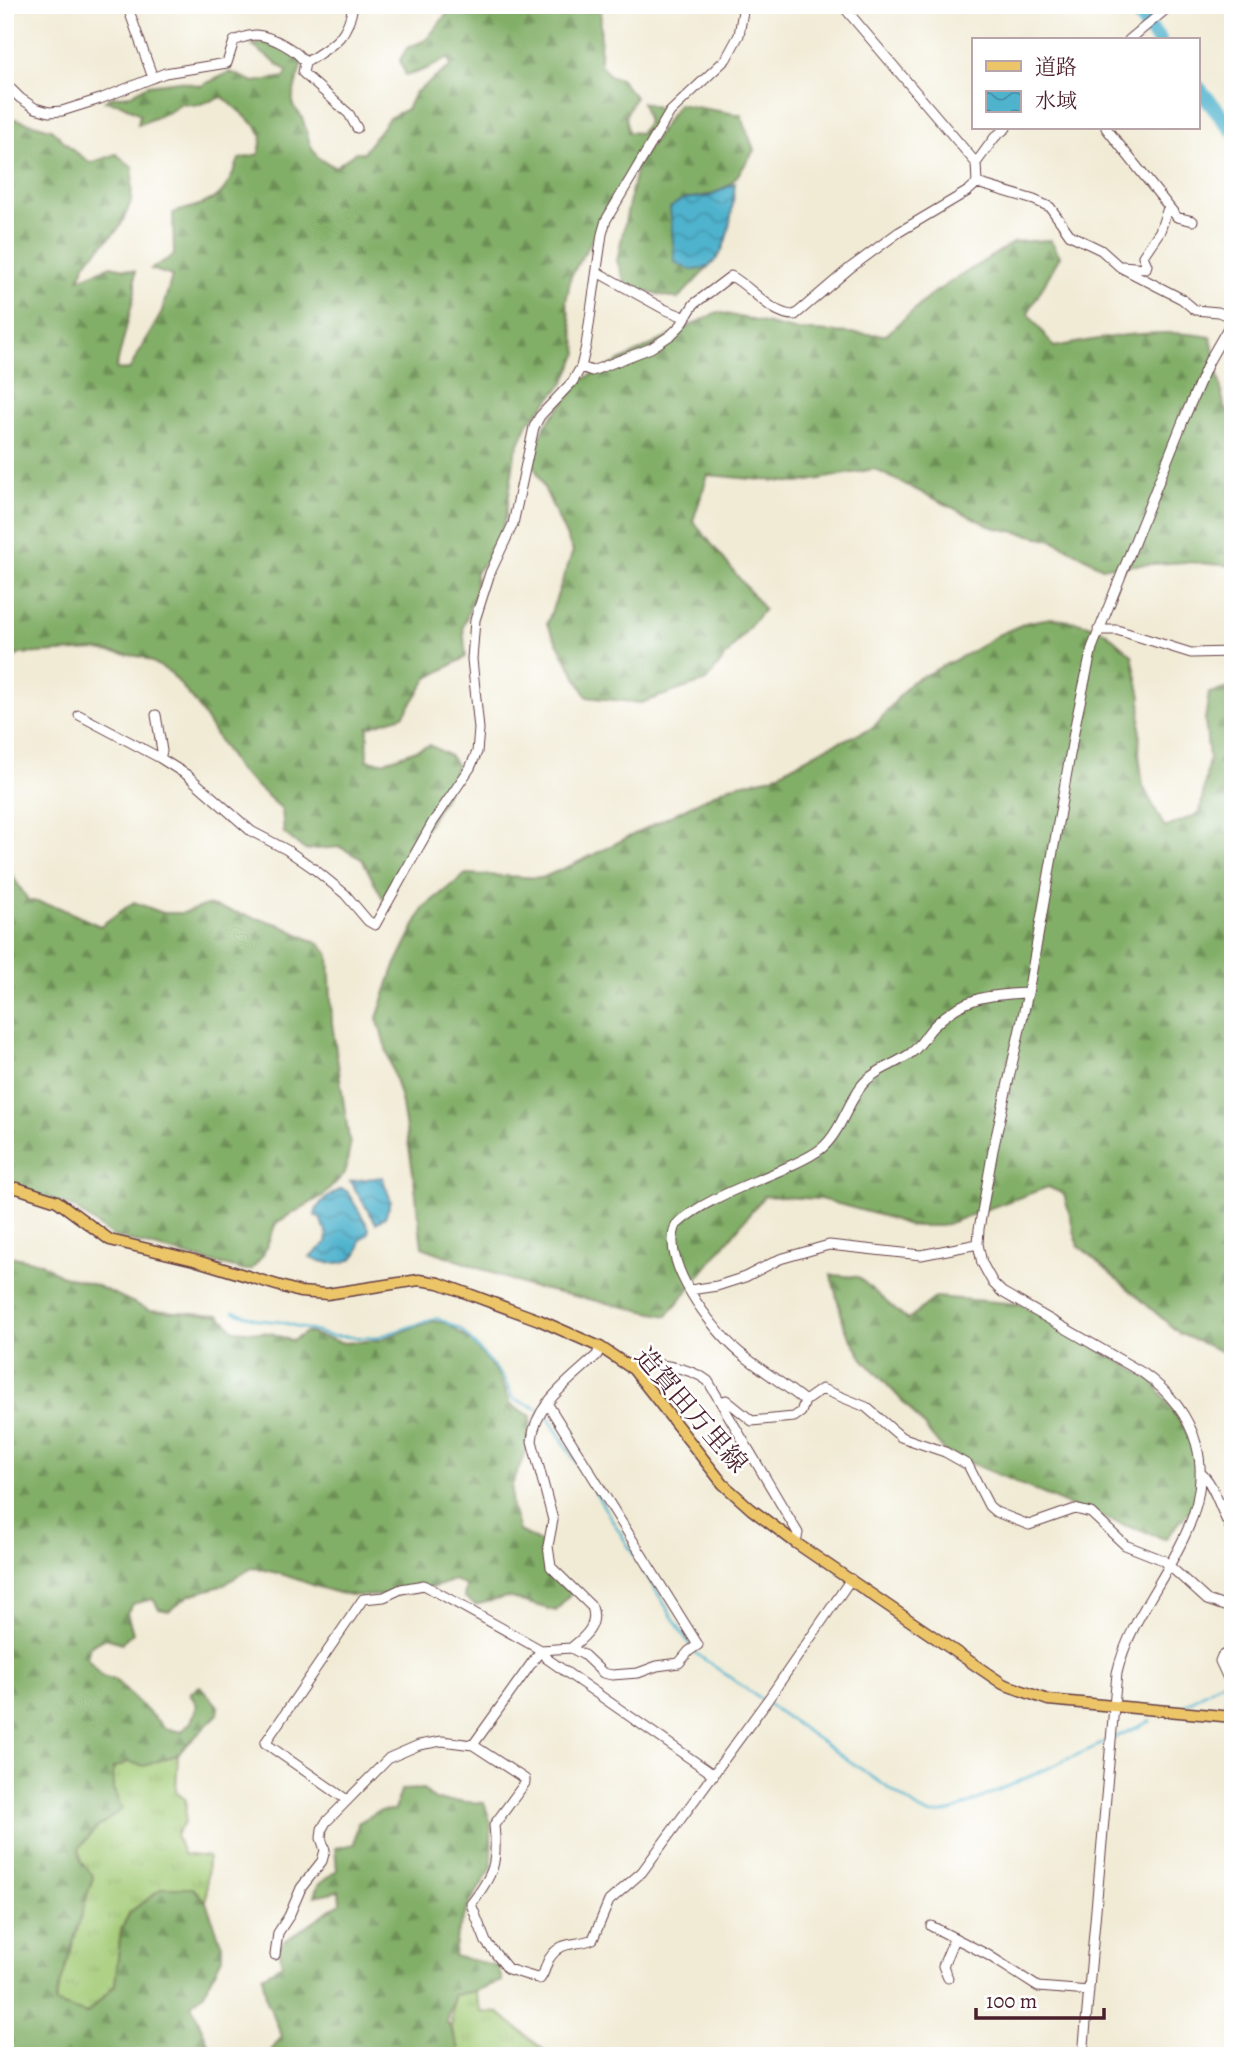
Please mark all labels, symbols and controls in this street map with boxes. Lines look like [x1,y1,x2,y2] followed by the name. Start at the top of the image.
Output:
[972,38,1200,130] legend
[1035,53,1077,81] text: 道路
[1035,87,1077,115] text: 水域
[627,1340,755,1480] street label: 造賀田万里線
[976,1977,1103,2021] scale bar
[986,1987,1037,2015] text: 100 m

